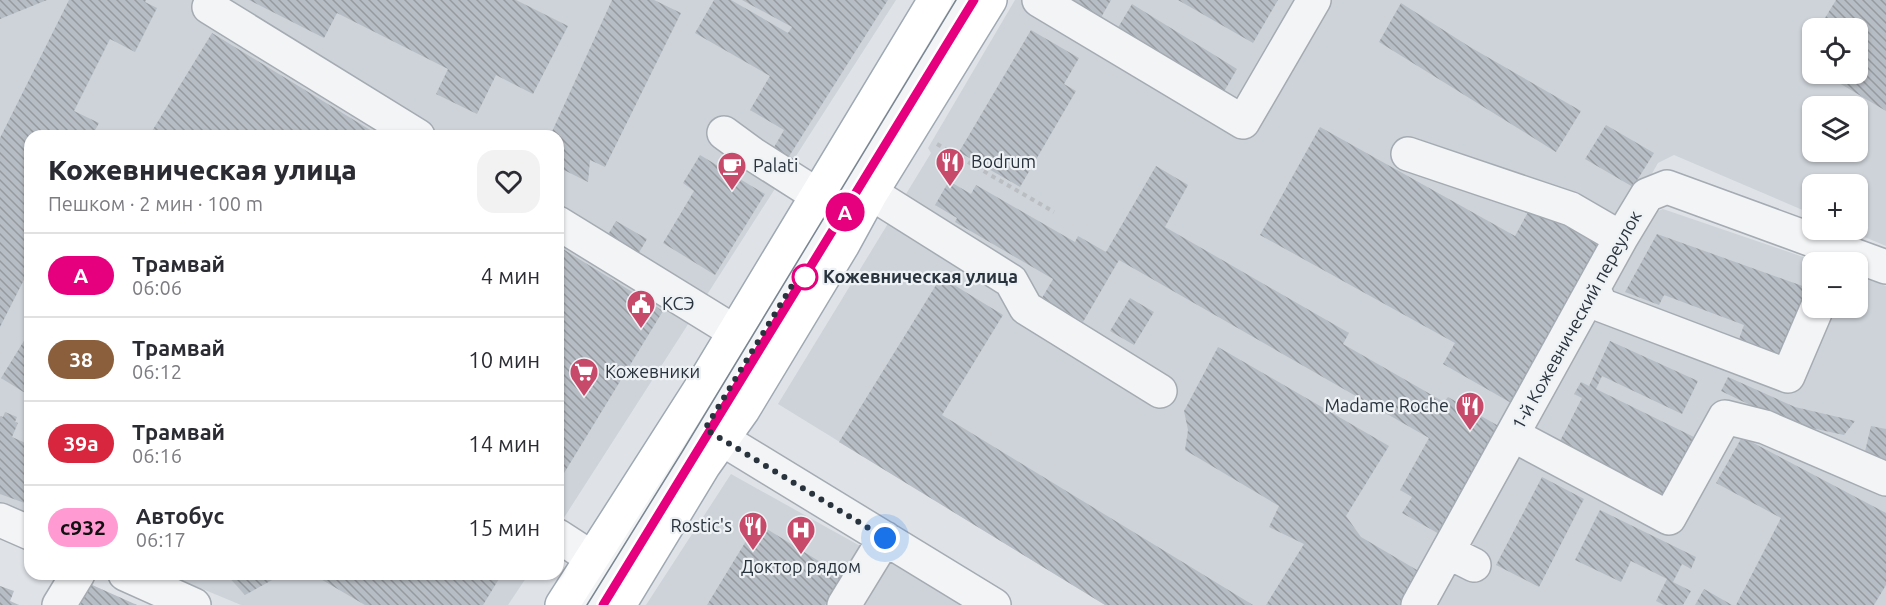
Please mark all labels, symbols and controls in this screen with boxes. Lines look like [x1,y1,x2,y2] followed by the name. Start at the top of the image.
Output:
[1802,18,1868,318] map controls
[1802,18,1868,84] button: locate
[1802,96,1868,162] button: layers
[934,146,966,188] restaurant icon: Bodrum
[477,150,540,213] button: heart
[716,150,748,192] cafe icon: Palati
[971,151,1036,171] place label: Bodrum
[48,154,357,185] text: Кожевническая улица
[753,155,798,175] place label: Palati
[1802,174,1868,240] button: +
[48,192,263,215] text: Пешком · 2 мин · 100 m
[826,192,864,232] line badge: А
[838,200,852,224] text: А
[1507,207,1645,432] street label: 1-й Кожевнический переулок
[132,251,225,276] text: Трамвай
[1802,252,1868,318] button: −
[74,263,88,287] text: А
[481,263,540,288] text: 4 мин
[792,264,818,290] marker: Кожевническая улица
[823,266,1018,286] place label: Кожевническая улица
[132,276,182,299] text: 06:06
[625,288,657,330] public building icon: КСЭ
[662,293,695,313] place label: КСЭ
[132,335,225,360] text: Трамвай
[69,347,93,371] text: 38
[468,347,540,372] text: 10 мин
[568,356,600,398] supermarket icon: Кожевники
[132,360,182,383] text: 06:12
[605,361,700,381] place label: Кожевники
[1454,390,1486,432] restaurant icon: Madame Roche
[1324,395,1449,415] place label: Madame Roche
[132,419,225,444] text: Трамвай
[63,431,99,455] text: 39а
[468,431,540,456] text: 14 мин
[132,444,182,467] text: 06:16
[136,503,224,528] text: Автобус
[737,510,769,552] restaurant icon: Rostic's
[785,514,817,556] hospital icon: Доктор рядом
[60,515,106,539] text: с932
[468,515,540,540] text: 15 мин
[671,515,732,535] place label: Rostic's
[870,523,900,553] your location
[136,528,186,551] text: 06:17
[741,556,861,576] place label: Доктор рядом

